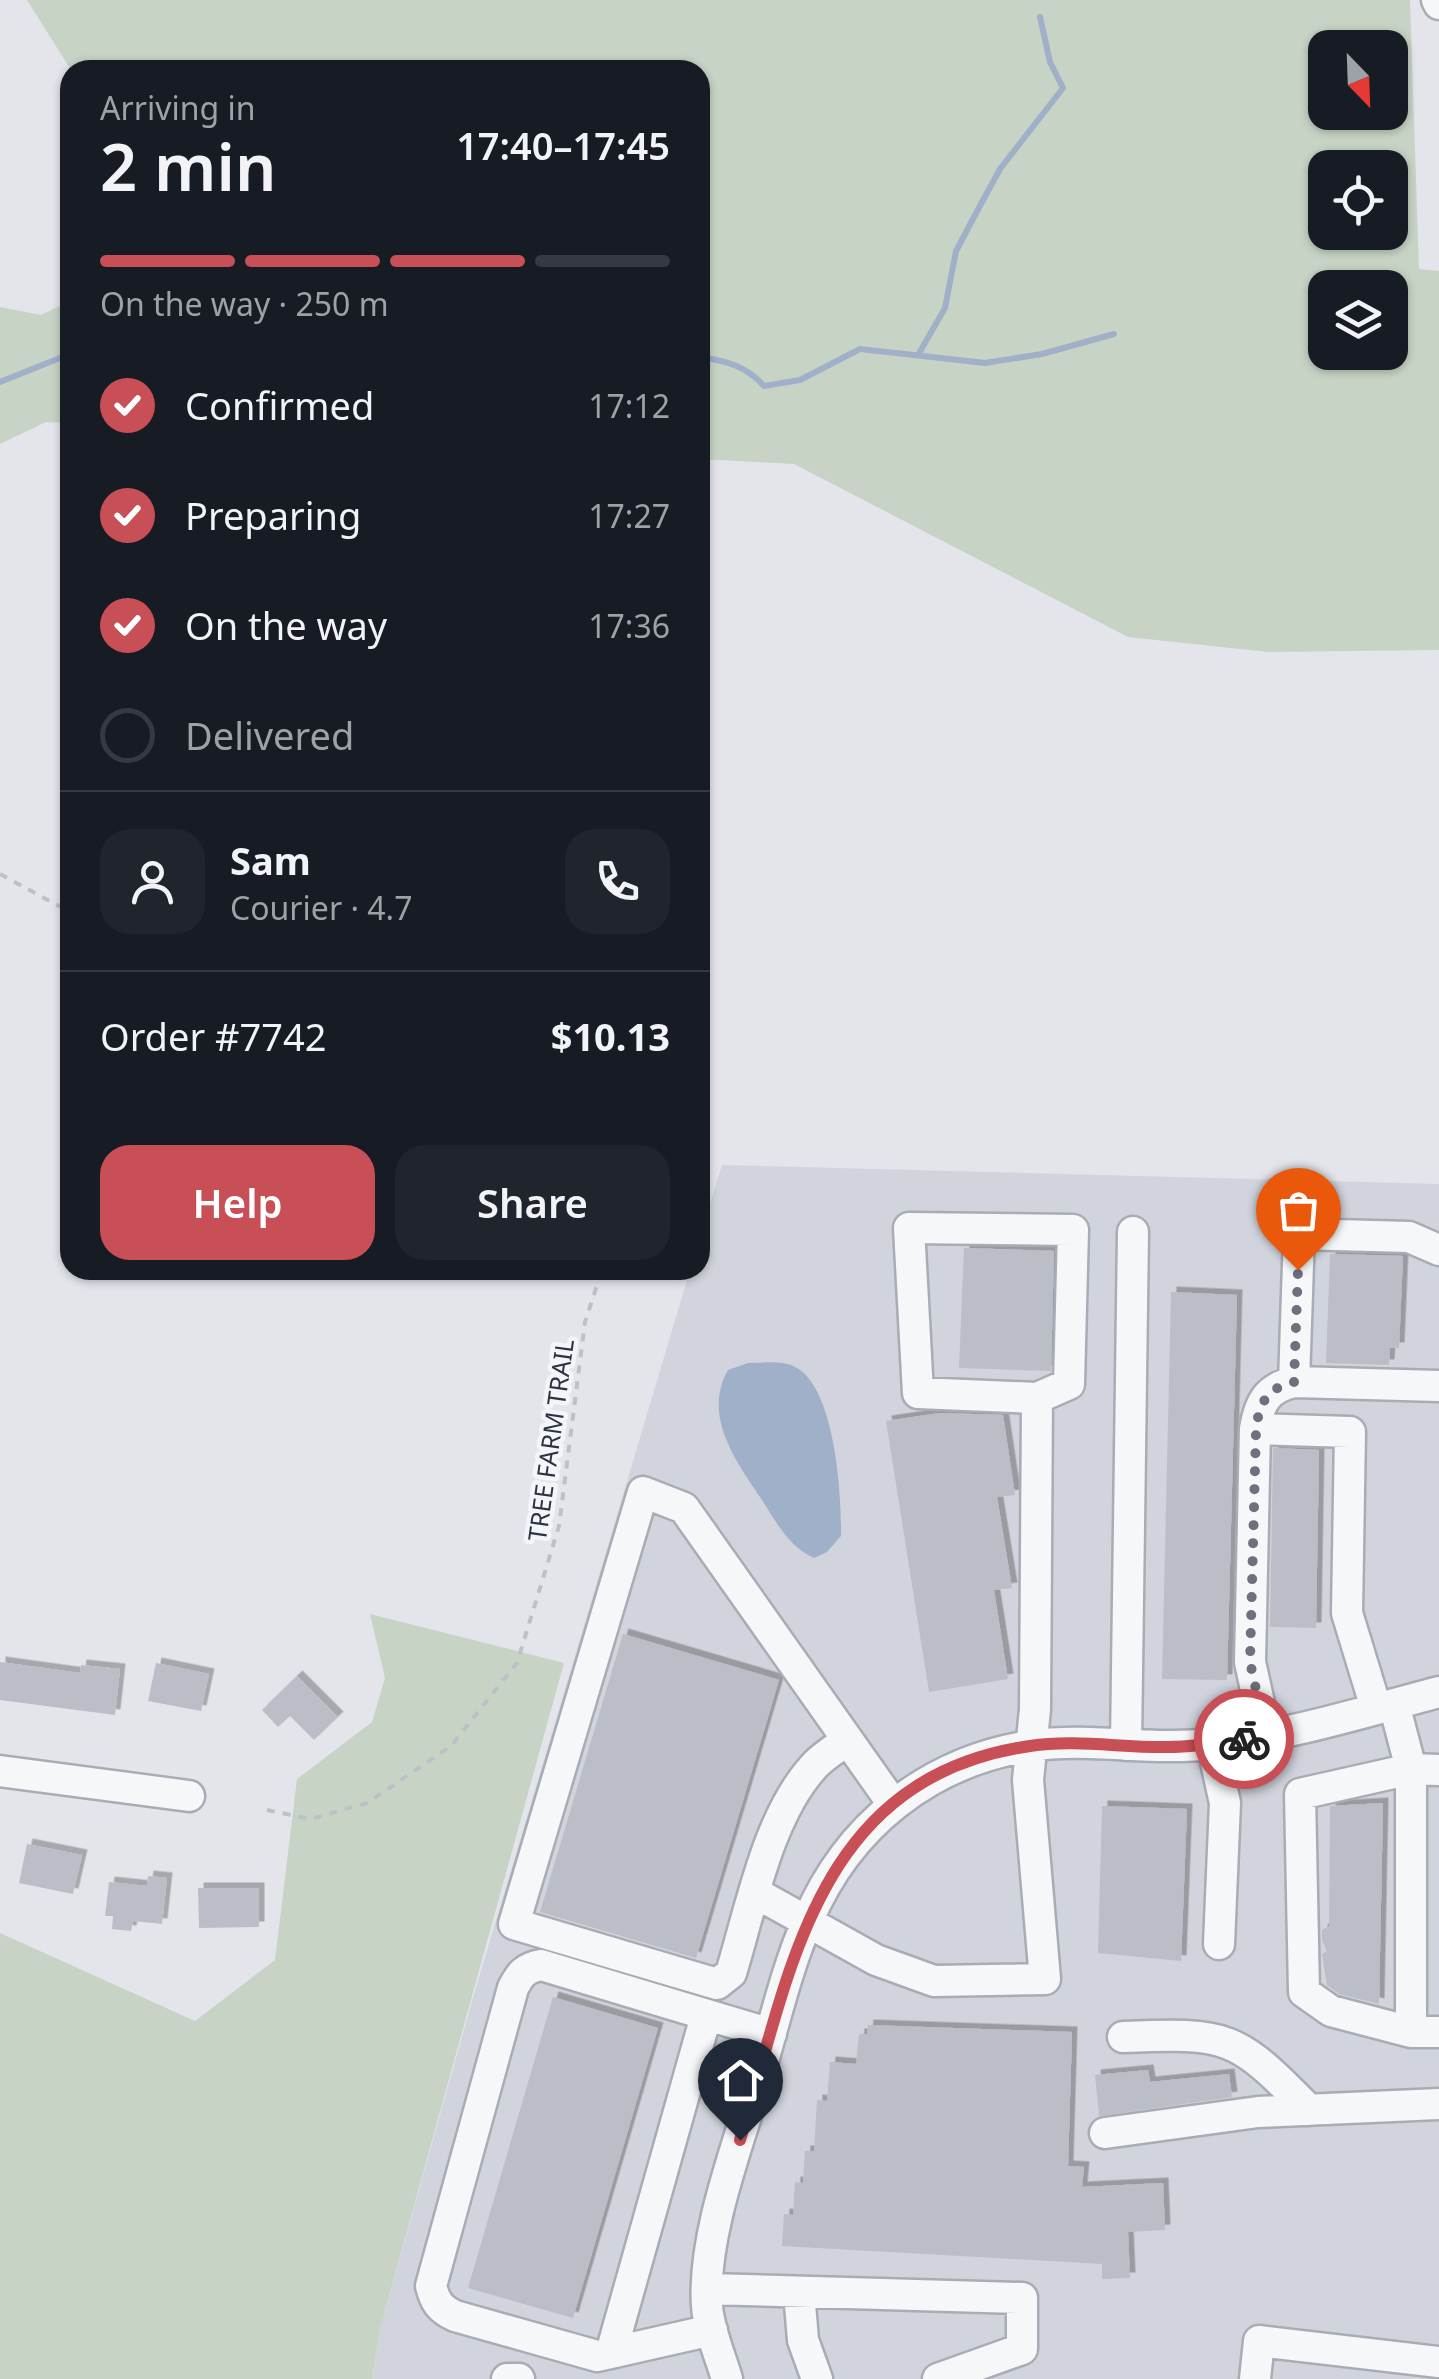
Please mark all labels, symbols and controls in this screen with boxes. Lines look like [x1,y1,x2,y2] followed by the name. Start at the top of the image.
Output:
[1308,30,1408,130] north arrow
[1308,30,1408,370] map controls
[100,86,255,129] text: Arriving in
[456,119,670,171] text: 17:40–17:45
[100,122,276,210] text: 2 min
[1308,150,1408,250] button: locate
[1308,270,1408,370] button: layers
[100,282,389,325] text: On the way · 250 m
[100,378,155,433] icon: check
[185,379,374,431] text: Confirmed
[588,384,670,427] text: 17:12
[100,488,155,543] icon: check
[185,489,361,541] text: Preparing
[588,494,670,537] text: 17:27
[100,598,155,653] icon: check
[185,599,387,651] text: On the way
[588,604,670,647] text: 17:36
[185,709,354,761] text: Delivered
[100,829,205,934] button: person
[565,829,670,934] button: phone
[230,834,311,886] text: Sam
[230,886,413,929] text: Courier · 4.7
[100,1010,326,1062] text: Order #7742
[551,1010,670,1062] text: $10.13
[100,1145,375,1260] button: Help
[395,1145,670,1260] button: Share
[1256,1168,1341,1271] pin
[1271,1183,1326,1238] icon: bag
[519,1337,581,1543] street label: TREE FARM TRAIL
[1194,1689,1294,1789] courier
[1217,1712,1272,1767] icon: bike
[698,2038,783,2141] pin
[713,2053,768,2108] icon: home

